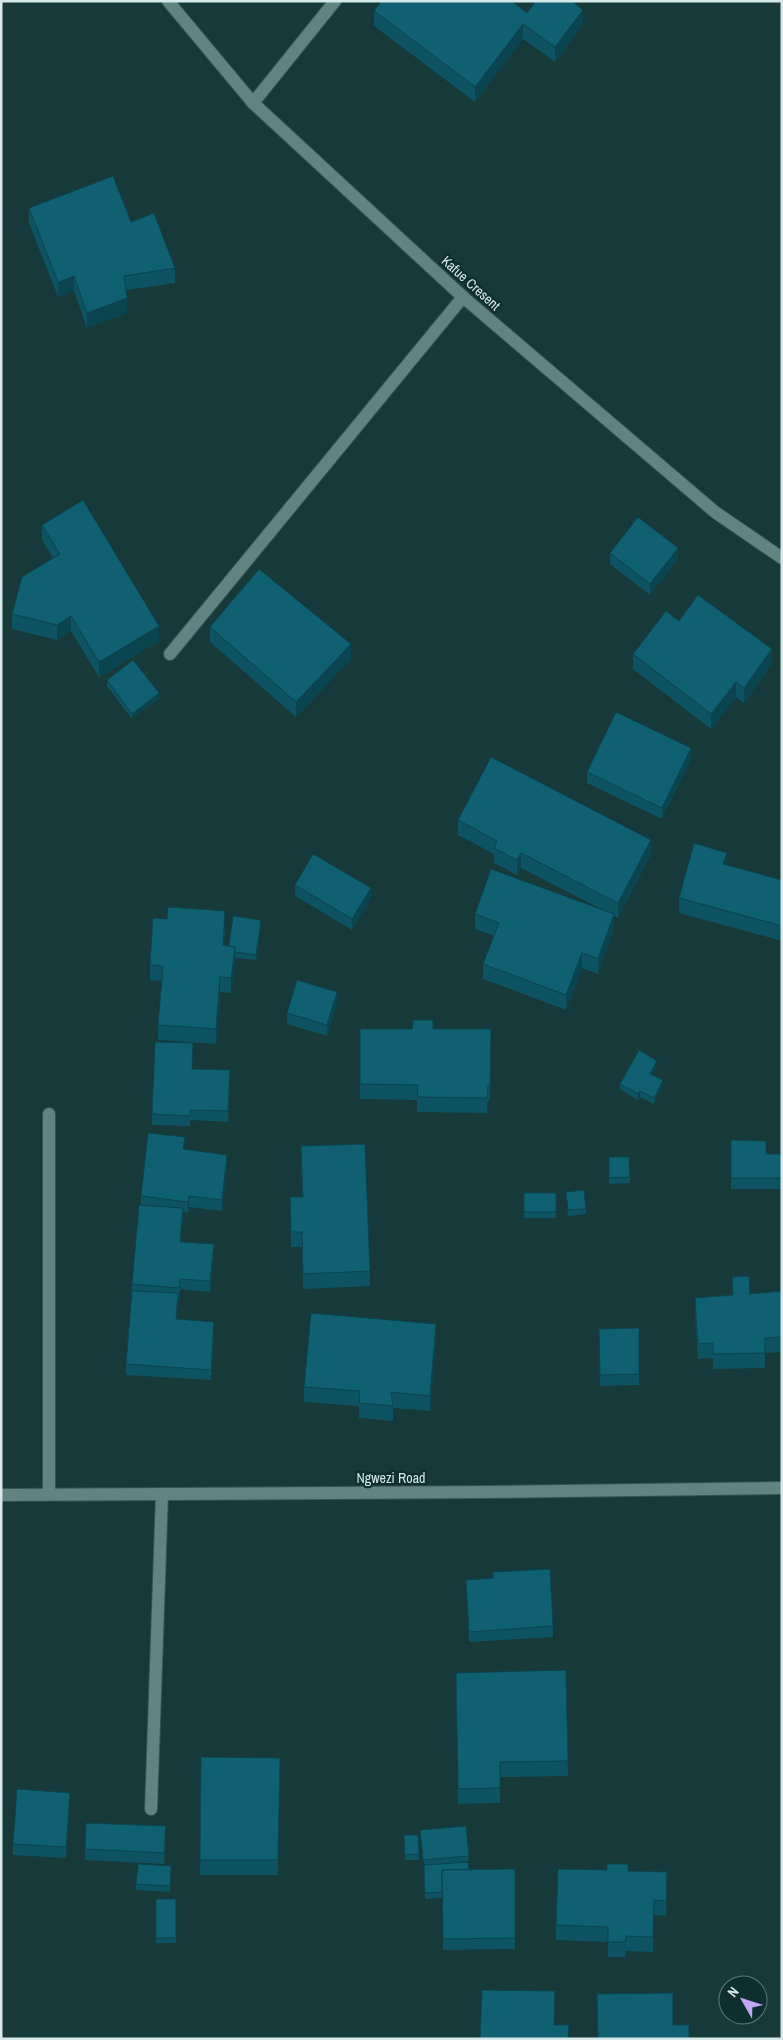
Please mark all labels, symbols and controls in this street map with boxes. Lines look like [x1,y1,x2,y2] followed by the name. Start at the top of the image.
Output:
[438,252,504,314] street label: Kafue Cresent
[357,1469,425,1487] street label: Ngwezi Road
[718,1975,768,2025] north arrow
[723,1983,743,2001] text: N

